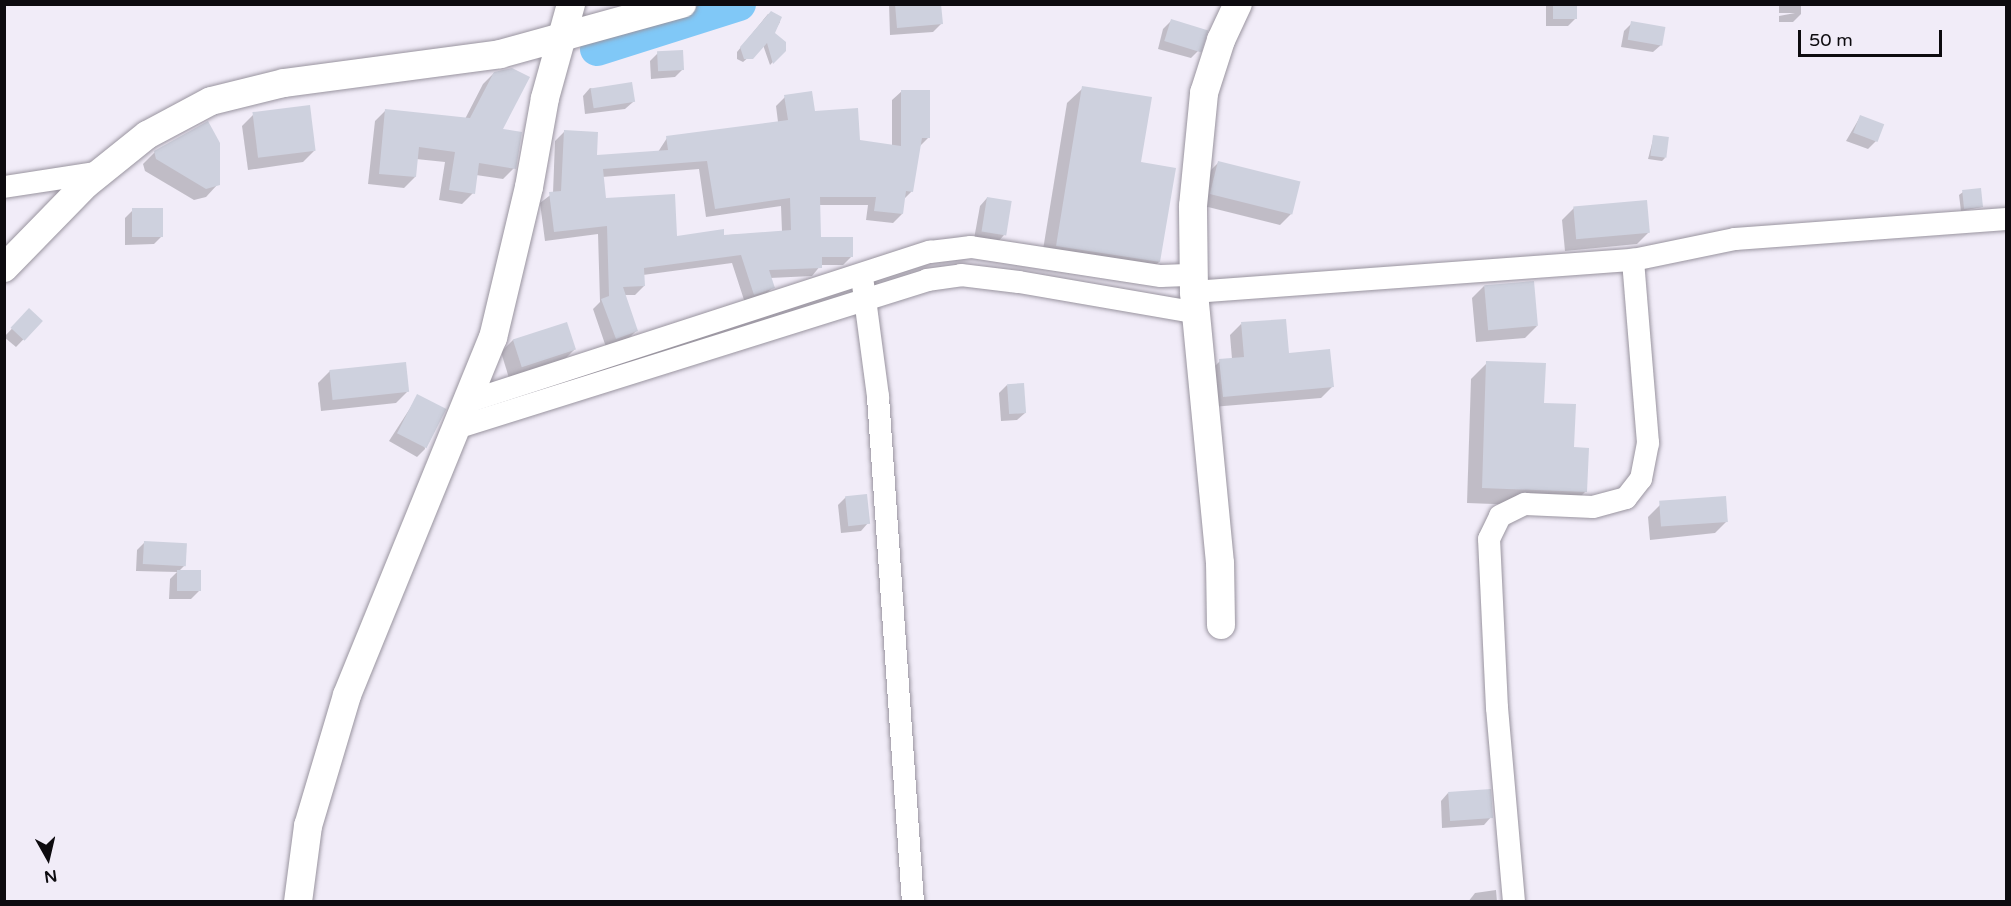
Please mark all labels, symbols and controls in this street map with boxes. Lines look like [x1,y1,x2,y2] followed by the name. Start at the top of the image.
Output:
[1801,18,1945,56] scale bar
[1809,29,1853,51] text: 50 m
[18,828,78,888] north arrow
[43,865,58,887] text: N

